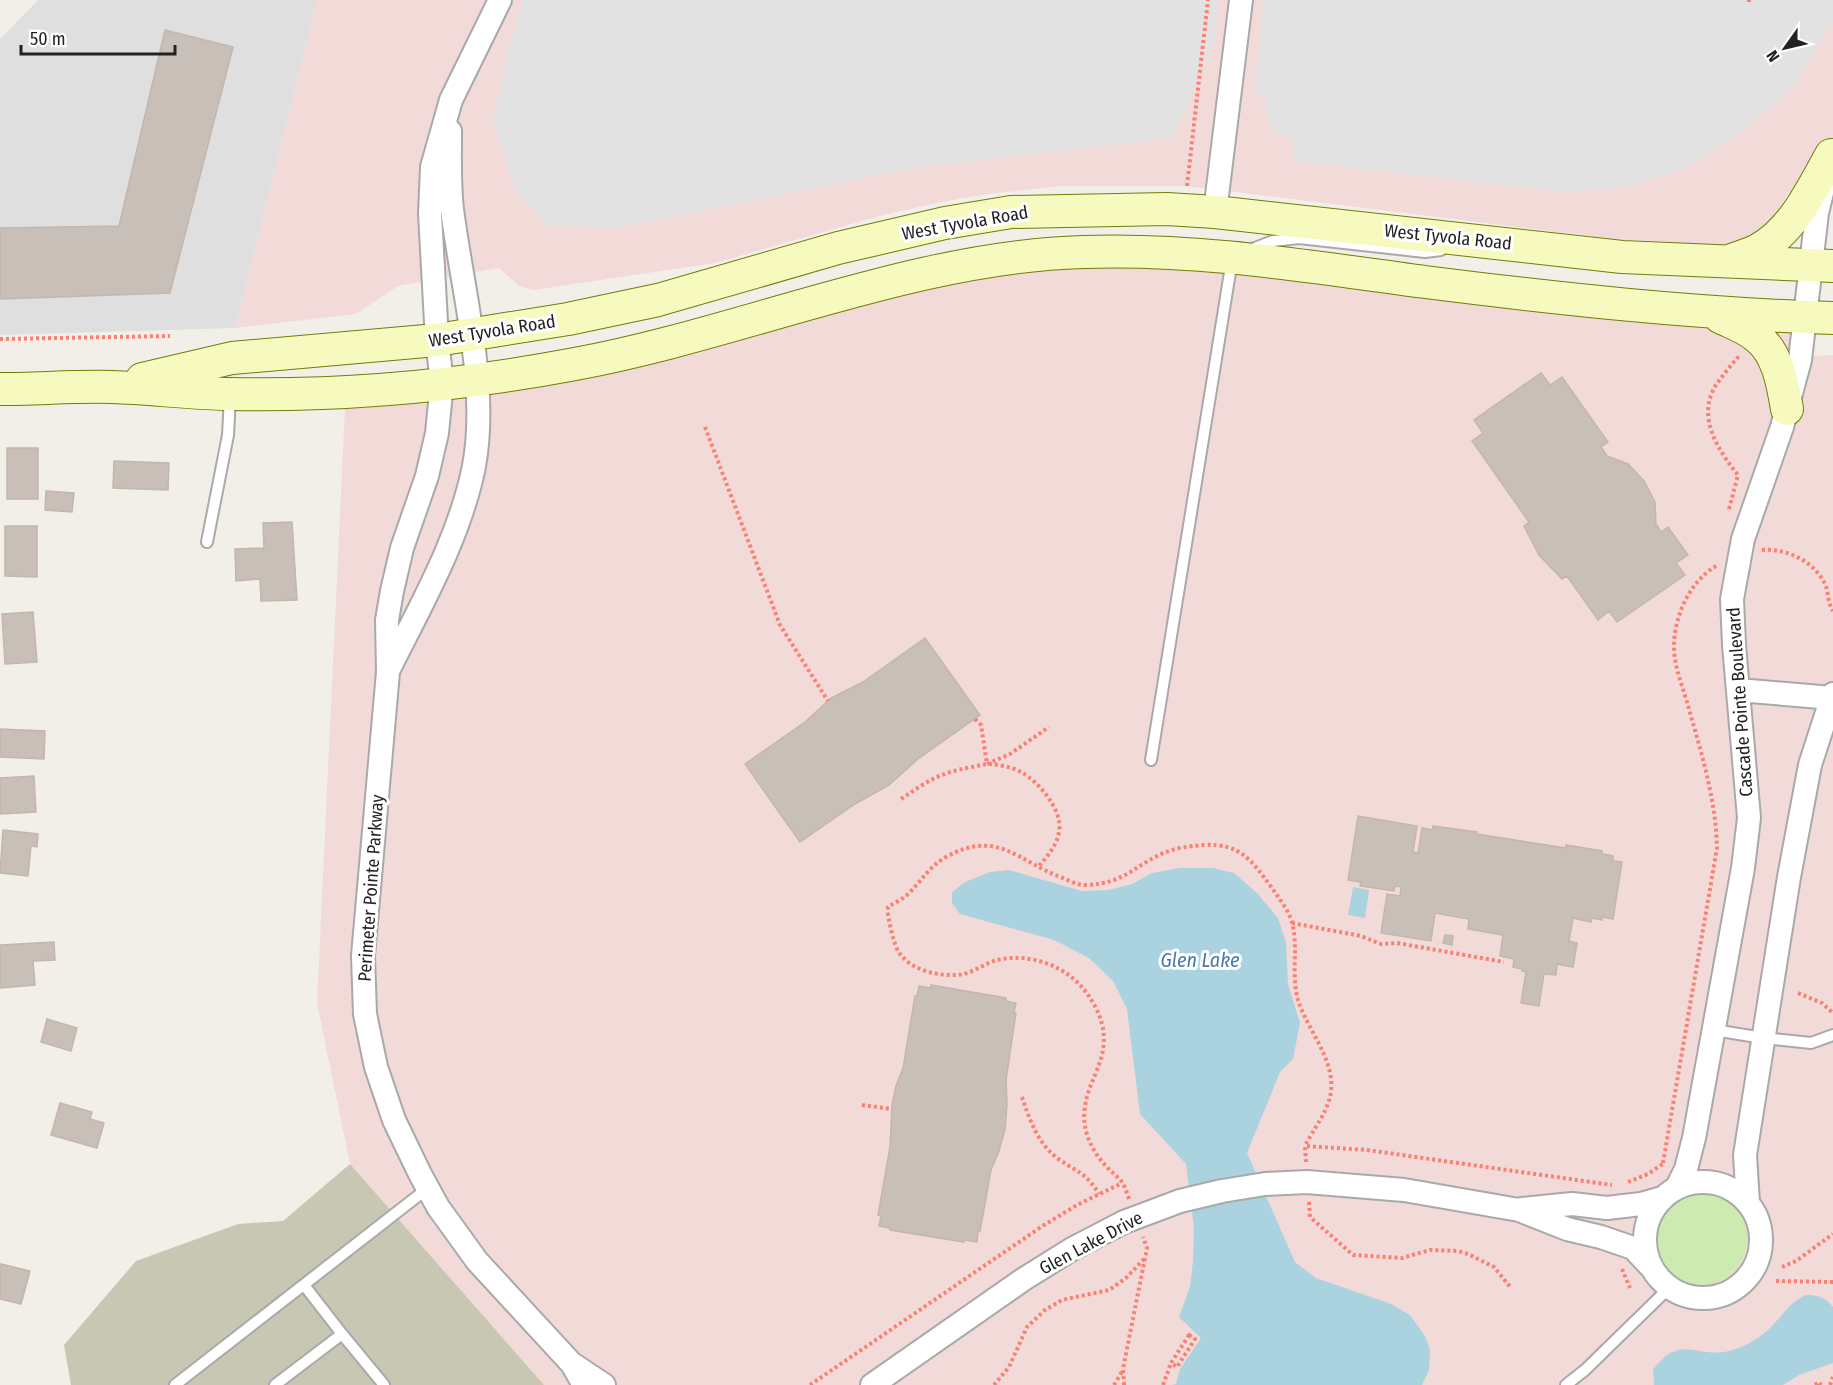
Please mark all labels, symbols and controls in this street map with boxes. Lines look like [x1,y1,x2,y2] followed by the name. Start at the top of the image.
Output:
[21,18,176,56] scale bar
[1755,18,1815,78] north arrow
[30,28,66,50] text: 50 m
[1762,47,1784,65] text: N
[900,201,1030,245] street label: West Tyvola Road
[1383,219,1513,255] street label: West Tyvola Road
[427,310,557,352] street label: West Tyvola Road
[1722,607,1758,797] street label: Cascade Pointe Boulevard
[353,794,389,982] street label: Perimeter Pointe Parkway
[1160,948,1240,972] water label: Glen Lake
[1036,1207,1146,1279] street label: Glen Lake Drive

